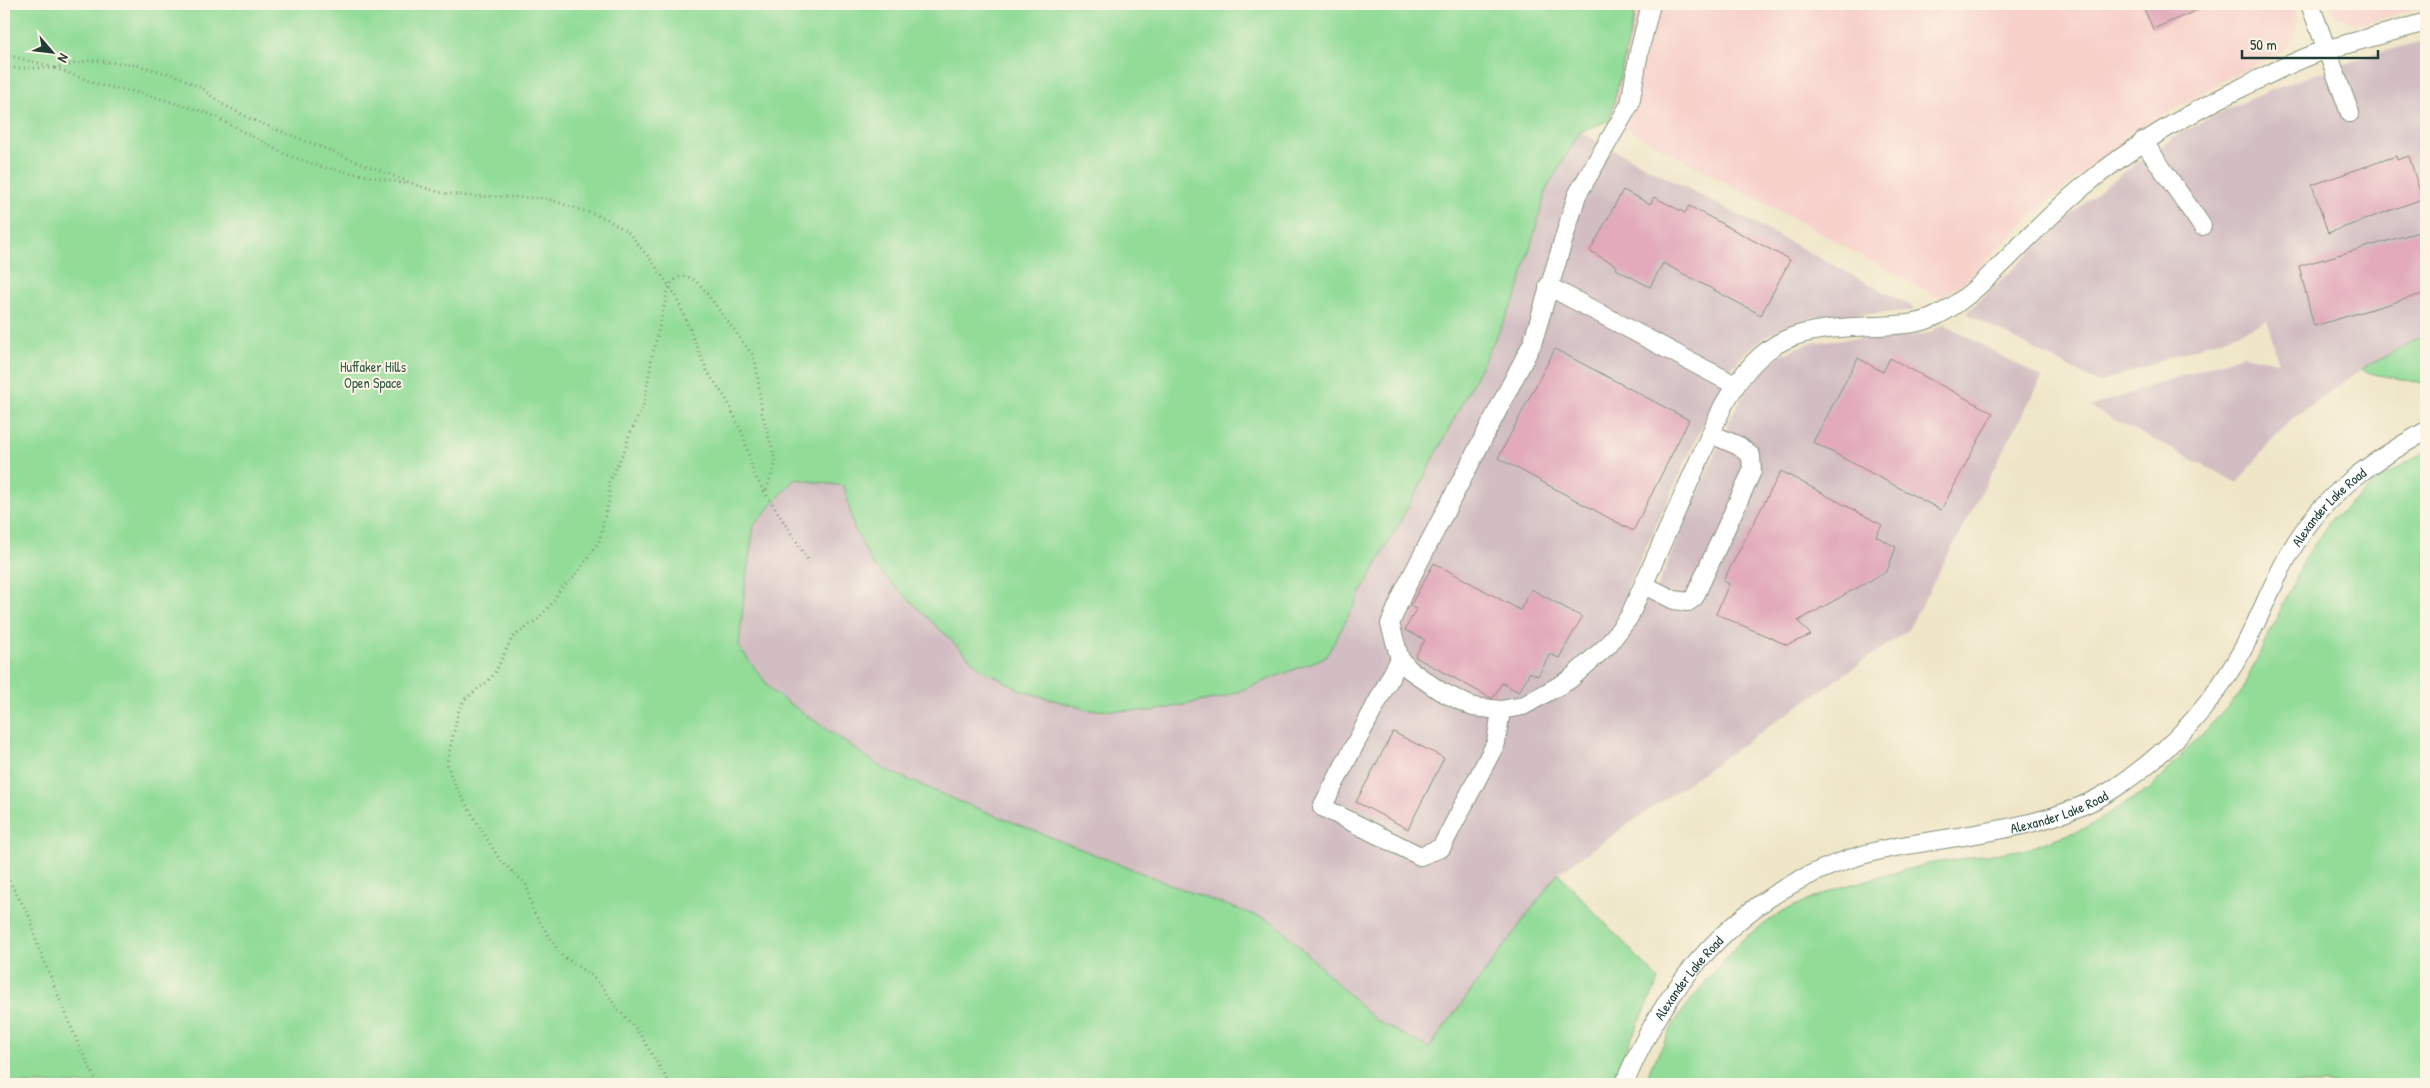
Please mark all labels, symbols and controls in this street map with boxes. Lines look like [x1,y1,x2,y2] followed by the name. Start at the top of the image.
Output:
[28,28,78,78] north arrow
[2242,28,2379,60] scale bar
[2250,34,2277,55] text: 50 m
[54,51,74,67] text: N
[340,357,406,393] park label: Huffaker Hills Open Space
[2286,462,2370,550] street label: Alexander Lake Road
[2008,785,2111,837] street label: Alexander Lake Road
[1649,931,1727,1023] street label: Alexander Lake Road

